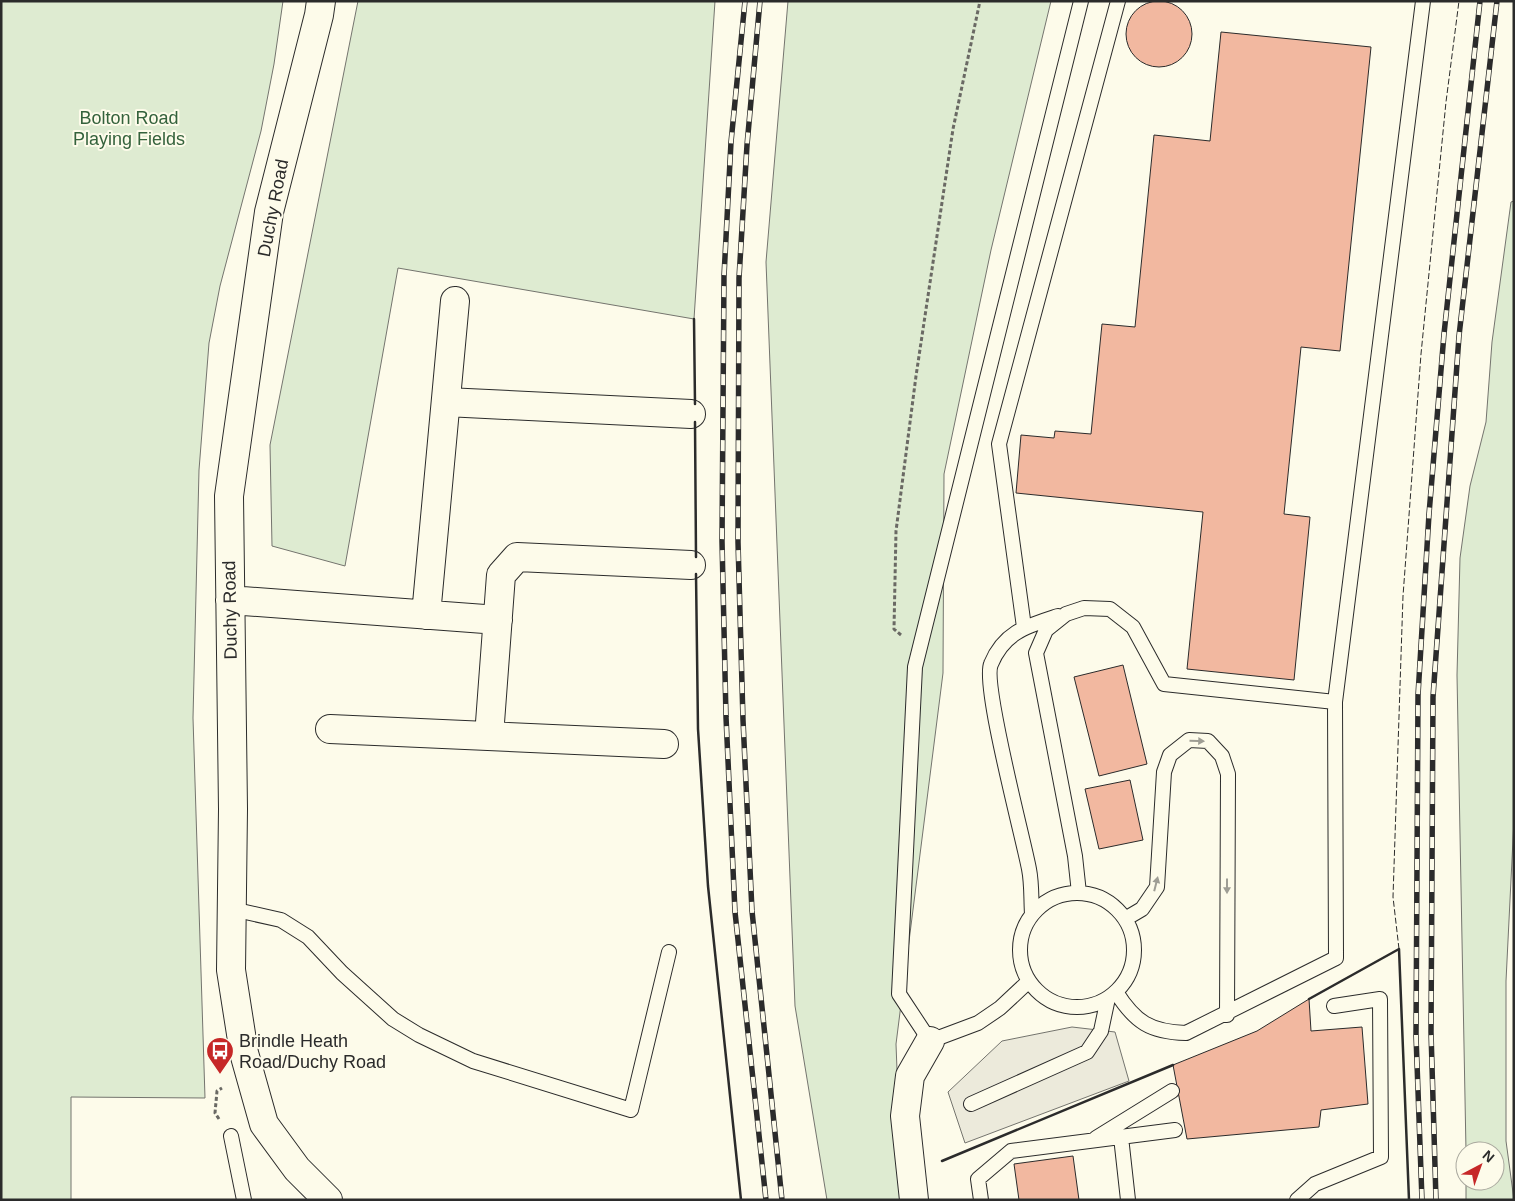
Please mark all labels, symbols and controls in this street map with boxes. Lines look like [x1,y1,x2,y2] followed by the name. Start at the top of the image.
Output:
[73,108,185,149] park label: Bolton Road Playing Fields
[254,157,292,259] street label: Duchy Road
[219,560,241,660] street label: Duchy Road
[1189,737,1205,745] one-way arrow
[1152,876,1160,892] one-way arrow
[1223,878,1231,894] one-way arrow
[239,1031,386,1072] place label: Brindle Heath Road/Duchy Road
[205,1036,235,1075] bus stop icon: Brindle Heath Road/Duchy Road
[1455,1141,1505,1191] north arrow
[1479,1147,1498,1166] text: N

